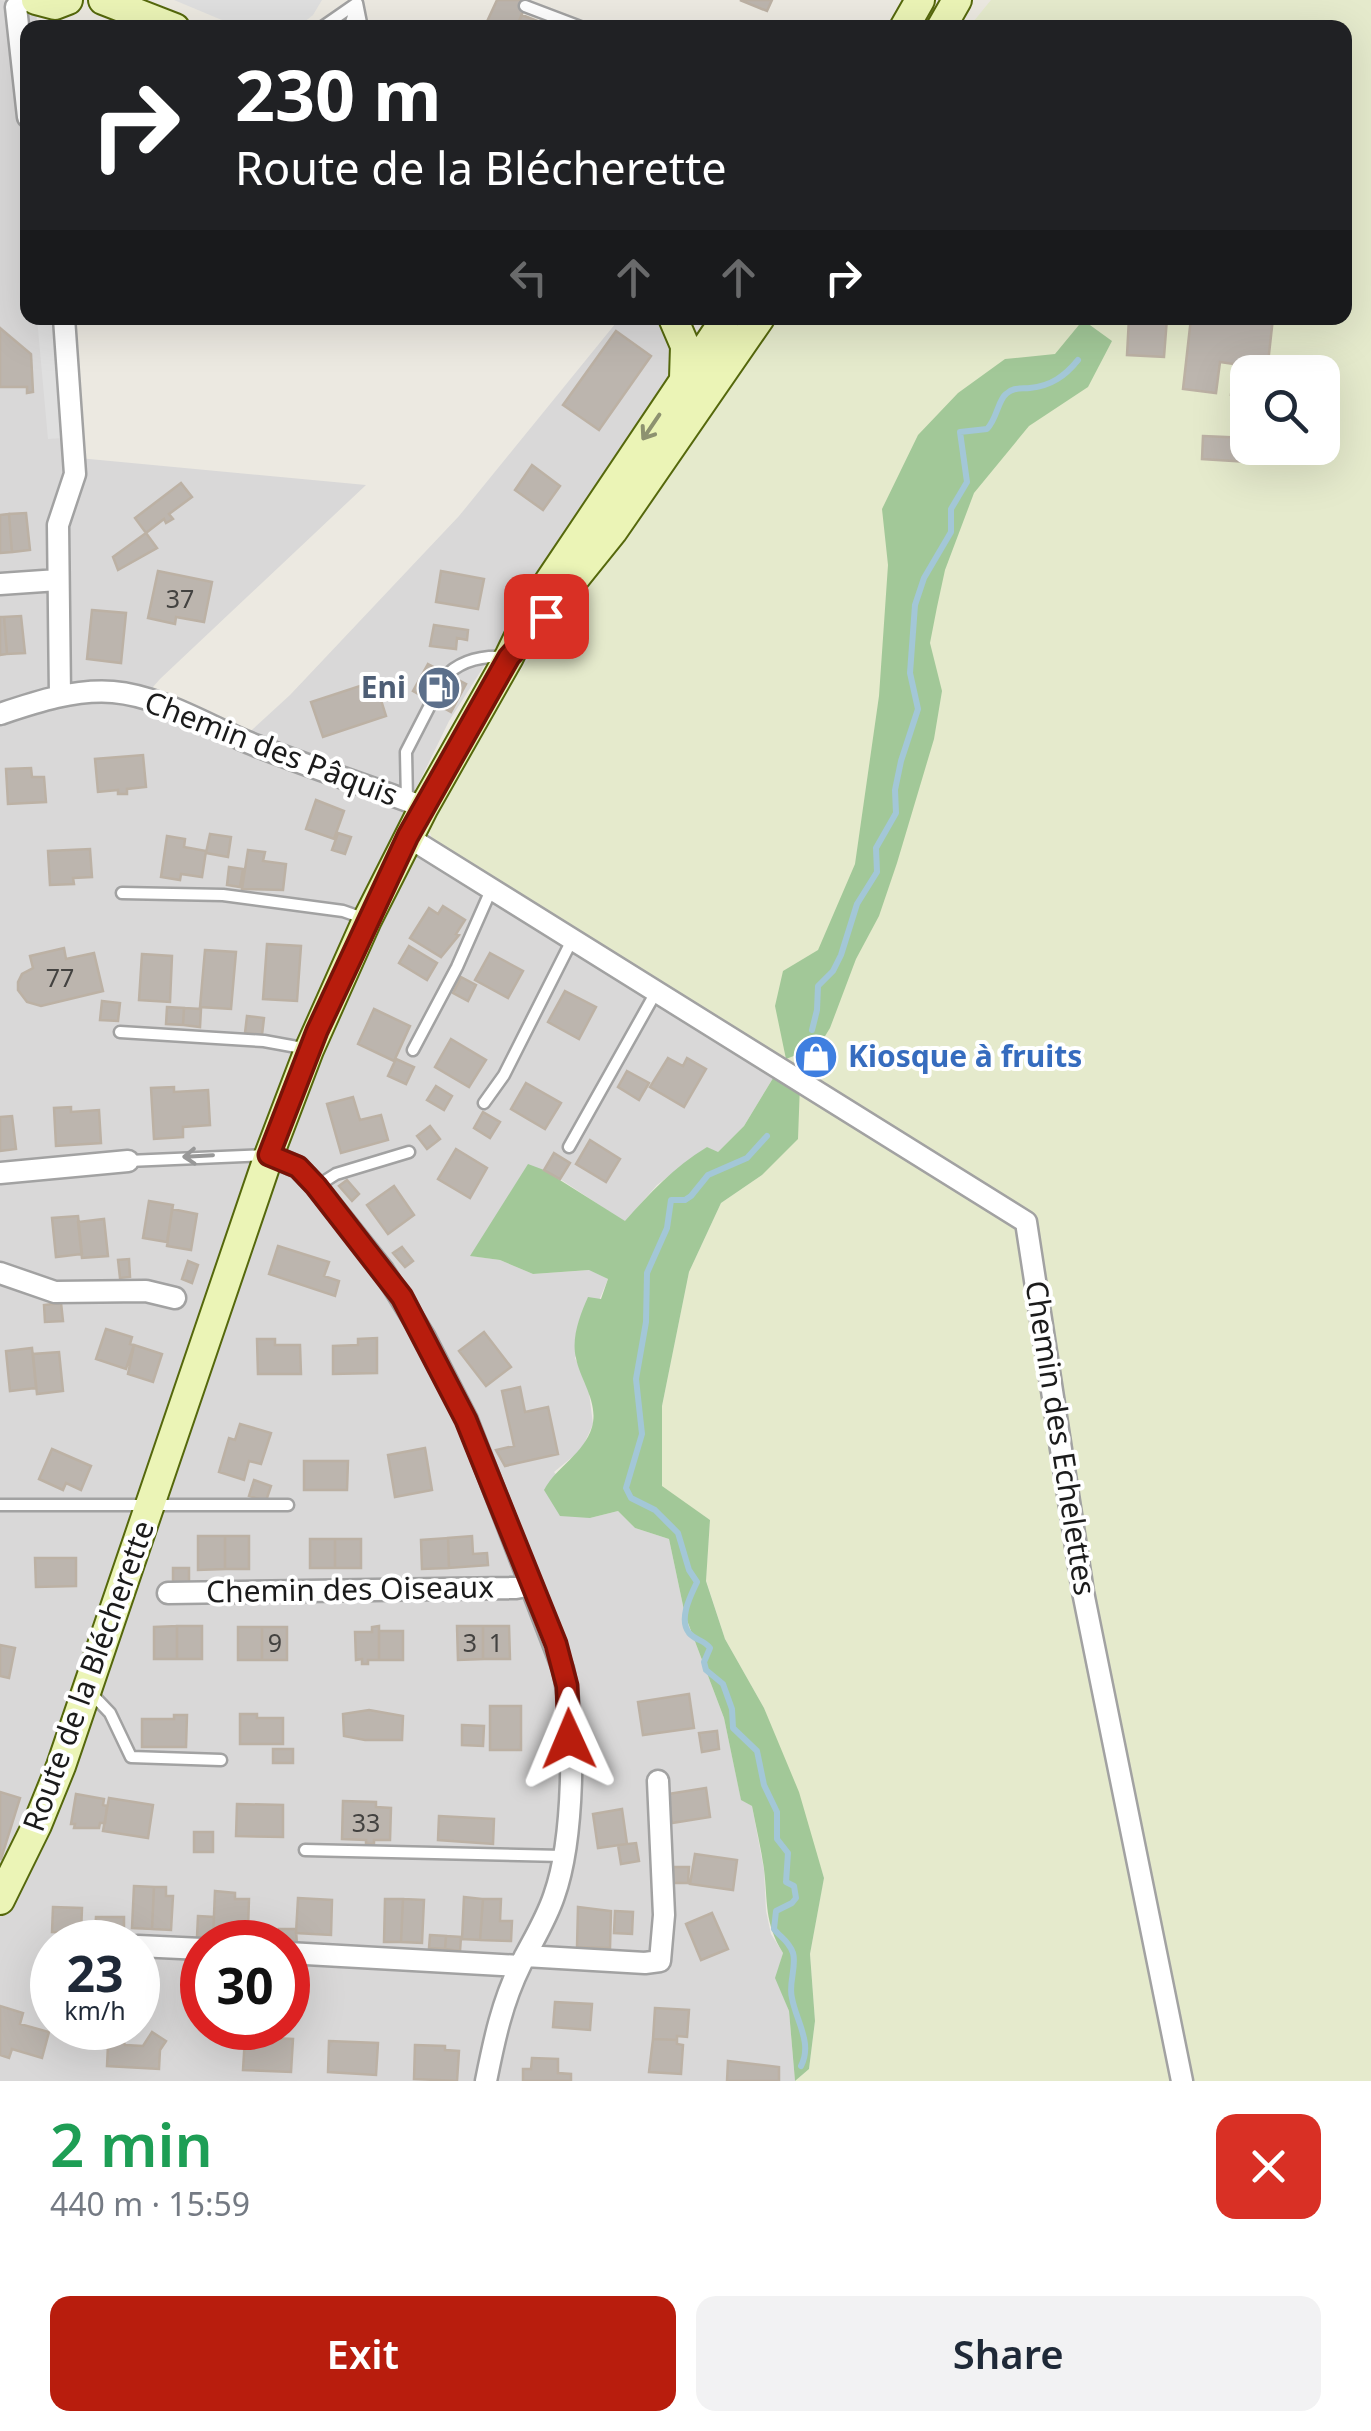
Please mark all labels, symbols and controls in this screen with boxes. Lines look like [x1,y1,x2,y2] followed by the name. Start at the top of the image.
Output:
[235,46,442,142] text: 230 m
[70,60,200,190] icon: right
[235,137,727,198] text: Route de la Blécherette
[501,250,556,305] icon: left
[606,250,661,305] icon: ahead
[711,250,766,305] icon: ahead
[816,250,871,305] icon: right
[1230,355,1340,465] map controls
[1230,355,1340,465] button: search
[641,412,662,440] one-way arrow
[504,574,589,659] pin
[166,581,194,615] house number: 37
[519,589,574,644] icon: arrive
[416,665,462,711] fuel station icon: Eni
[361,666,406,707] place label: Eni
[139,680,404,815] street label: Chemin des Pâquis
[46,960,74,994] house number: 77
[793,1034,839,1080] shop icon: Kiosque à fruits
[848,1035,1082,1076] place label: Kiosque à fruits
[183,1147,215,1166] one-way arrow
[1016,1277,1107,1598] street label: Chemin des Echelettes
[12,1514,163,1836] street label: Route de la Blécherette
[206,1565,494,1612] street label: Chemin des Oiseaux
[268,1625,282,1659] house number: 9
[463,1625,477,1659] house number: 3
[489,1625,503,1659] house number: 1
[517,1687,621,1791] position arrow
[352,1805,380,1839] house number: 33
[180,1920,310,2050] speed limit sign: 30
[66,1939,124,2007] text: 23
[64,1993,126,2027] text: km/h
[50,2103,213,2185] text: 2 min
[1216,2114,1321,2219] button: close
[50,2182,250,2225] text: 440 m · 15:59
[50,2296,676,2411] button: Exit
[696,2296,1321,2411] button: Share

